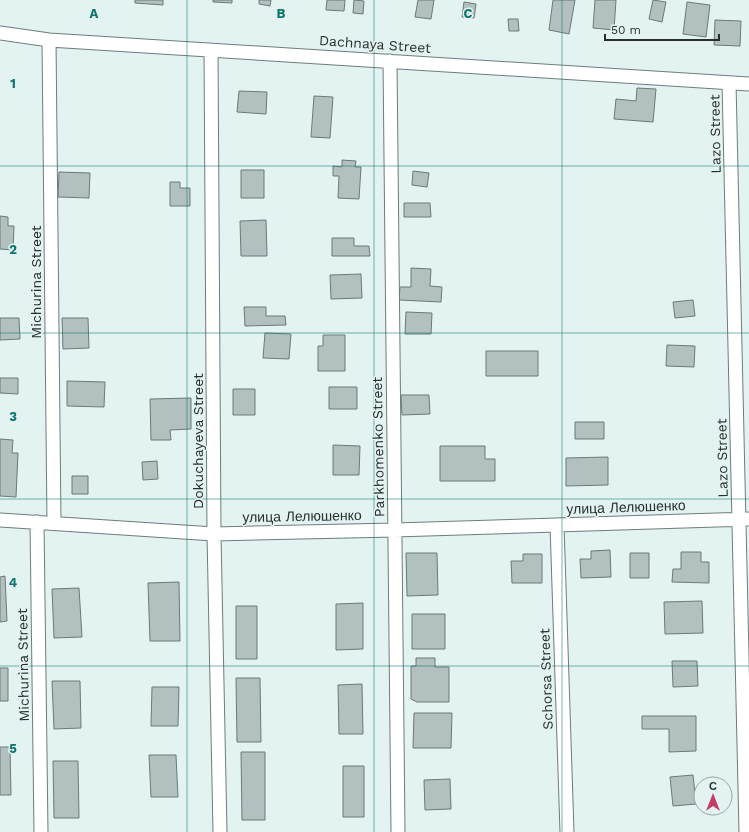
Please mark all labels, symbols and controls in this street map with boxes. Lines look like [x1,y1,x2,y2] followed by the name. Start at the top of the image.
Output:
[90,6,99,21] text: A
[277,6,286,21] text: B
[464,6,473,21] text: C
[605,16,719,42] scale bar
[611,23,641,37] text: 50 m
[318,32,432,56] street label: Dachnaya Street
[10,76,16,91] text: 1
[706,94,724,174] street label: Lazo Street
[28,225,44,339] street label: Michurina Street
[9,242,17,257] text: 2
[190,373,206,509] street label: Dokuchayeva Street
[369,377,387,517] street label: Parkhomenko Street
[9,409,17,424] text: 3
[713,418,731,498] street label: Lazo Street
[566,497,686,517] street label: улица Лелюшенко
[242,507,362,525] street label: улица Лелюшенко
[9,575,18,590] text: 4
[14,608,32,722] street label: Michurina Street
[536,628,556,730] street label: Schorsa Street
[9,741,17,756] text: 5
[693,776,733,816] north arrow
[709,780,717,793] text: С

